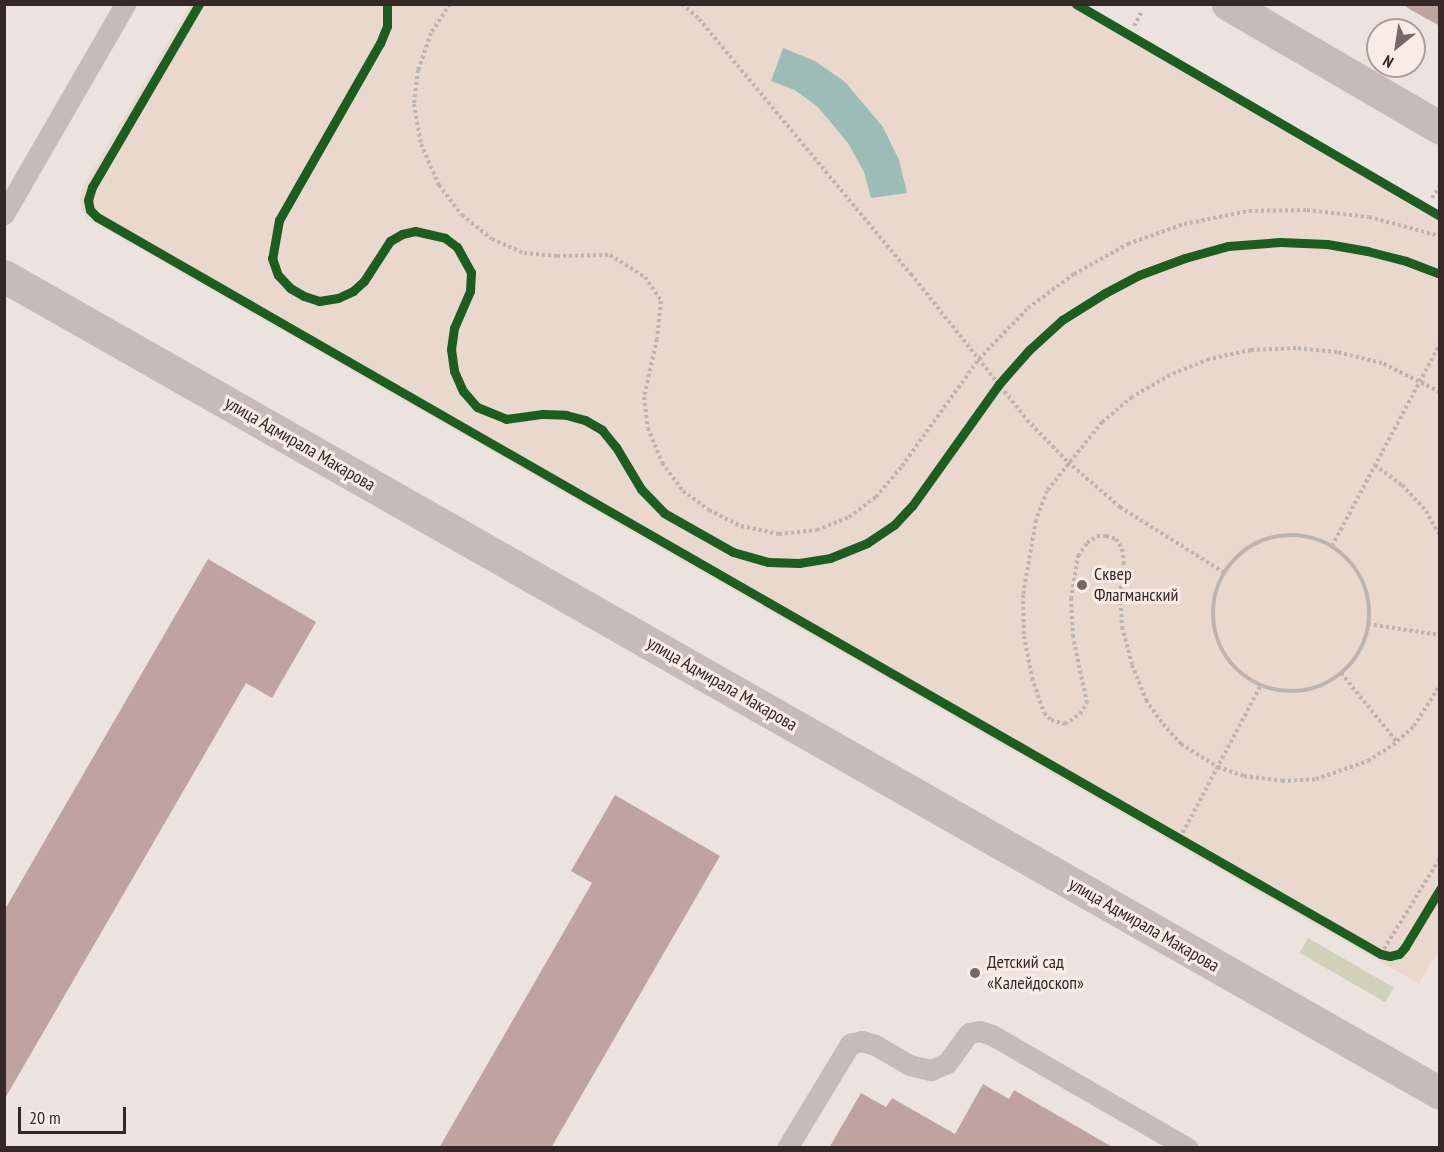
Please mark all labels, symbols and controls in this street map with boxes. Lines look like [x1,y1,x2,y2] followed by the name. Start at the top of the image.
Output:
[1366,18,1426,78] north arrow
[1379,51,1397,73] text: N
[221,392,379,496] street label: улица Адмирала Макарова
[1094,564,1178,606] place label: Сквер Флагманский
[1075,578,1089,592] marker: Сквер Флагманский
[643,632,801,736] street label: улица Адмирала Макарова
[1065,873,1223,977] street label: улица Адмирала Макарова
[987,952,1084,994] place label: Детский сад «Калейдоскоп»
[968,966,982,980] marker: Детский сад «Калейдоскоп»
[21,1095,129,1133] scale bar
[29,1106,61,1129] text: 20 m

